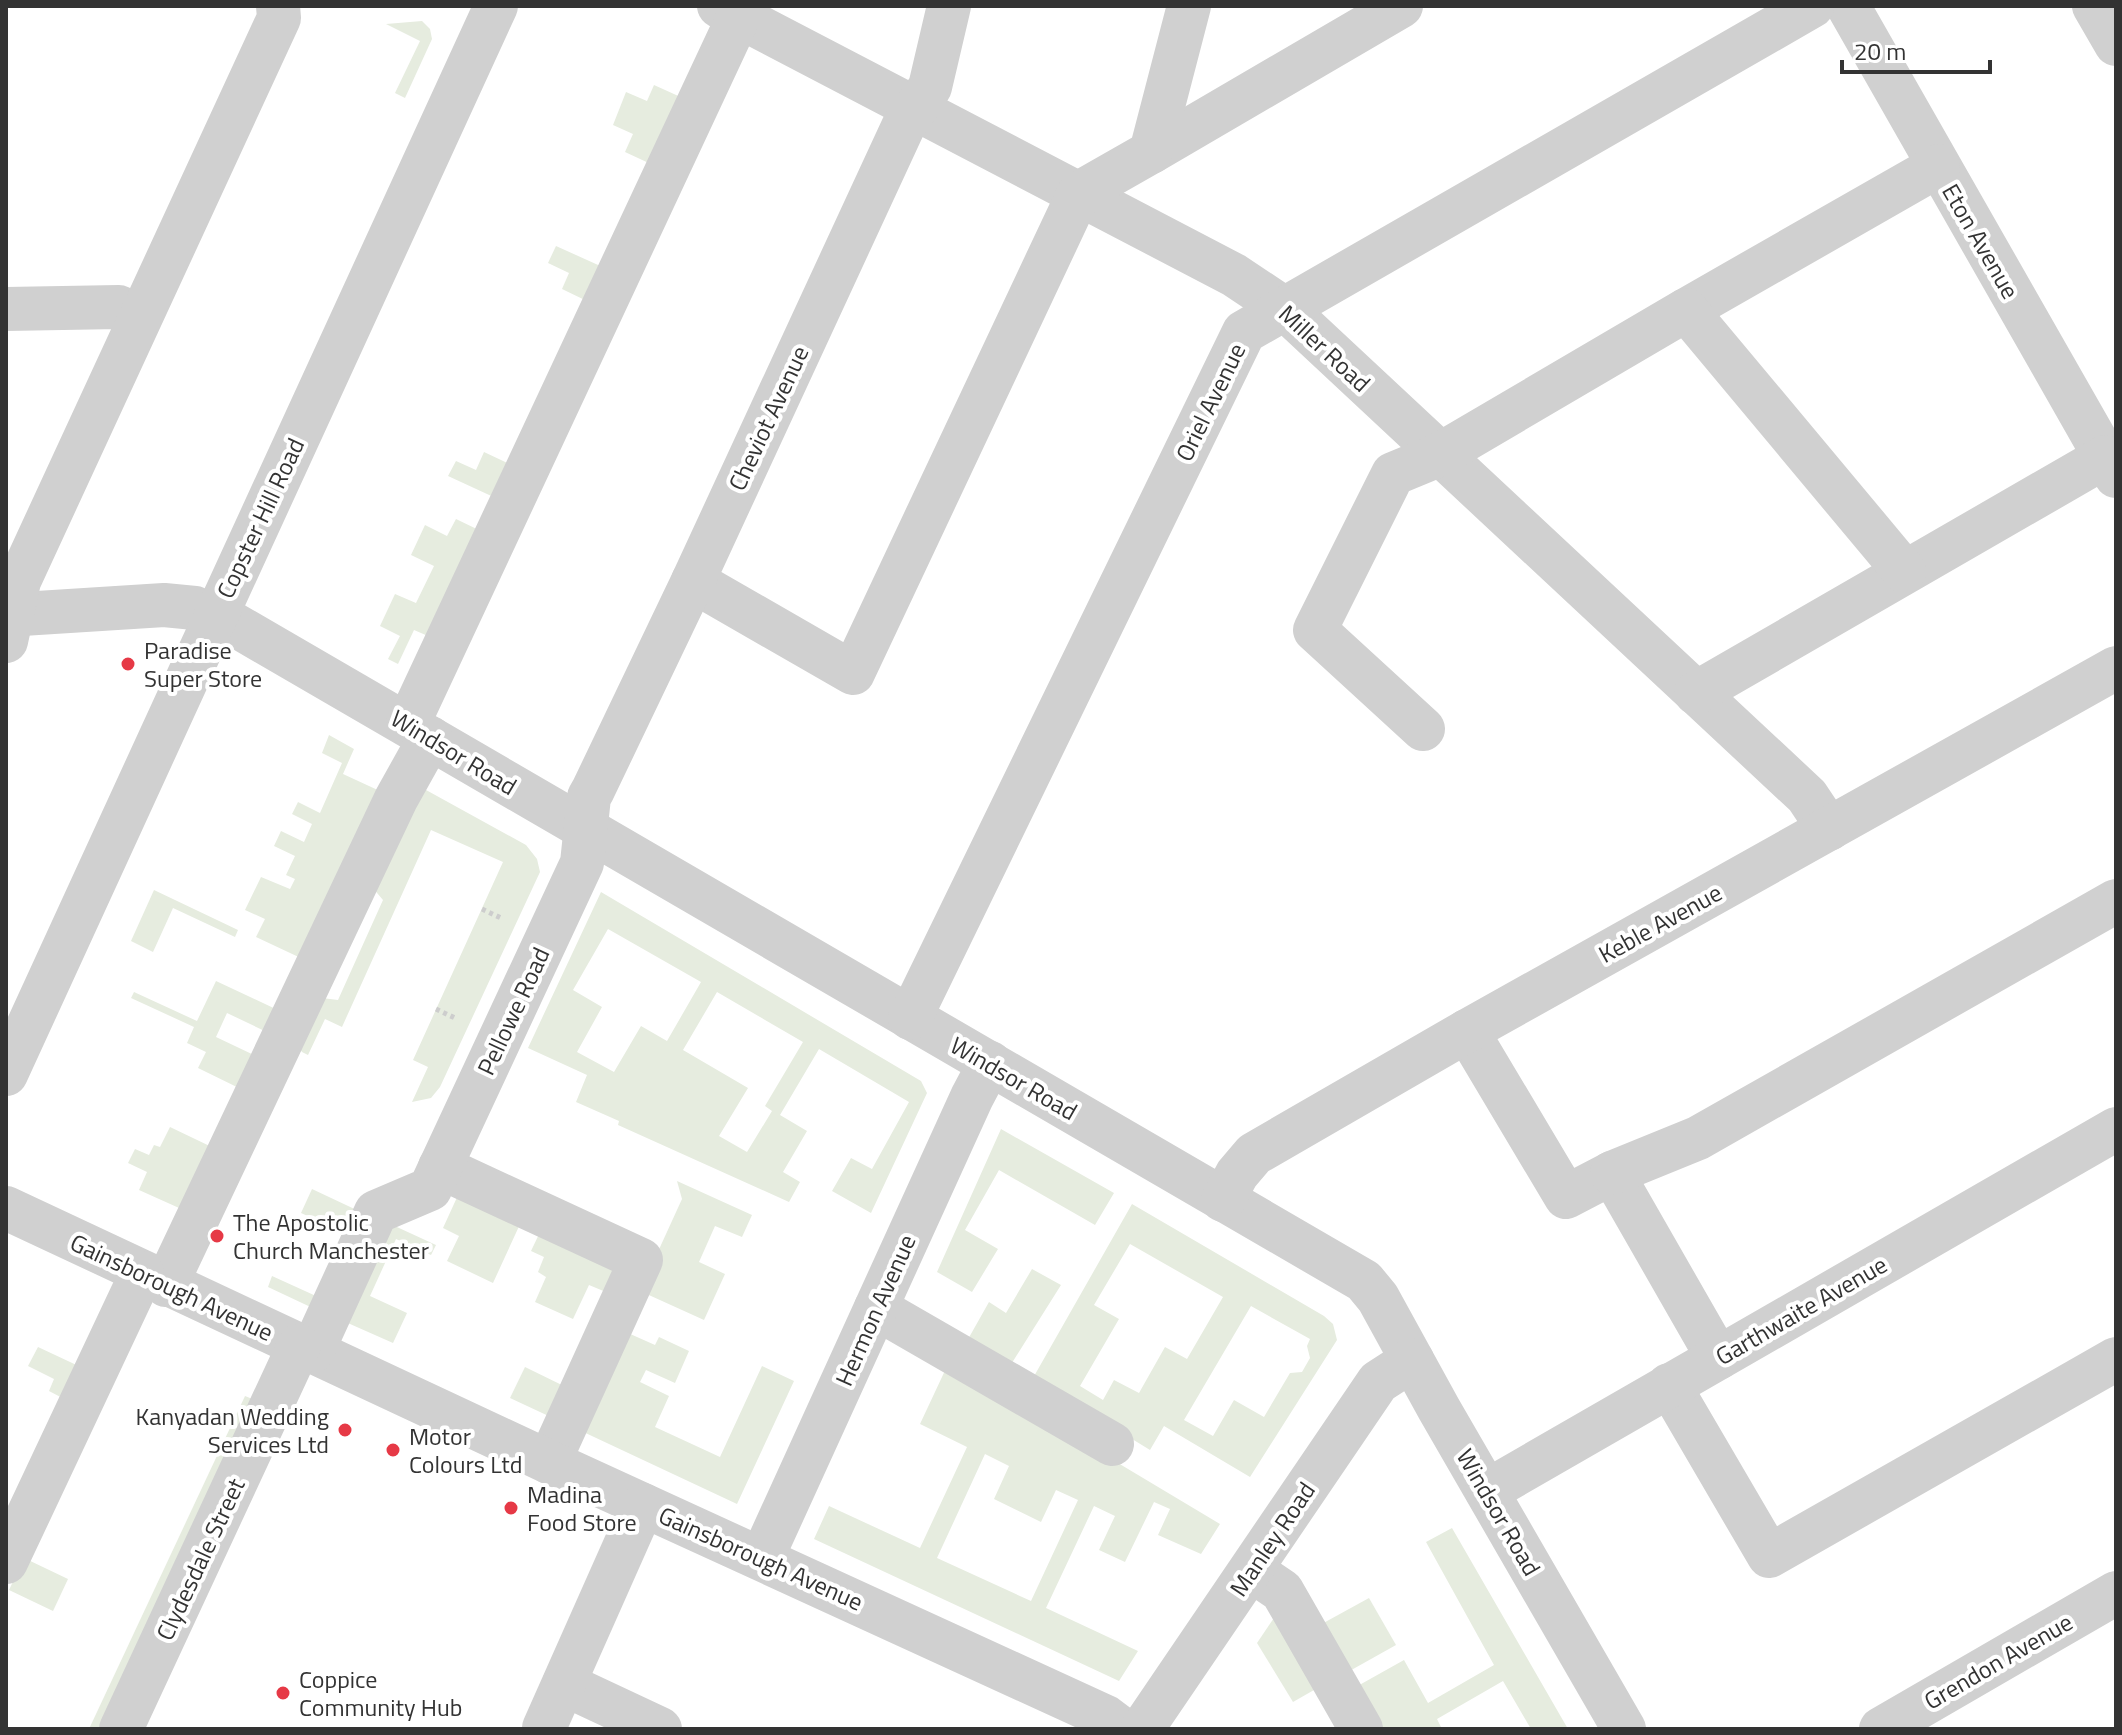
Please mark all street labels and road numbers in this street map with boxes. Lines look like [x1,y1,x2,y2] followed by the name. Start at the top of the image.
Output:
[1934,177,2028,305] street label: Eton Avenue
[1271,296,1379,400] street label: Miller Road
[1166,337,1254,467] street label: Oriel Avenue
[719,340,817,496] street label: Cheviot Avenue
[207,432,313,604] street label: Copster Hill Road
[384,700,524,804] street label: Windsor Road
[1592,874,1728,972] street label: Keble Avenue
[468,941,558,1081] street label: Pellowe Road
[944,1027,1084,1129] street label: Windsor Road
[64,1224,280,1350] street label: Gainsborough Avenue
[826,1228,924,1392] street label: Hermon Avenue
[1709,1246,1893,1374] street label: Garthwaite Avenue
[1448,1442,1550,1582] street label: Windsor Road
[147,1471,254,1646] street label: Clydesdale Street
[1220,1474,1324,1604] street label: Manley Road
[653,1497,869,1619] street label: Gainsborough Avenue
[1917,1604,2079,1718] street label: Grendon Avenue

